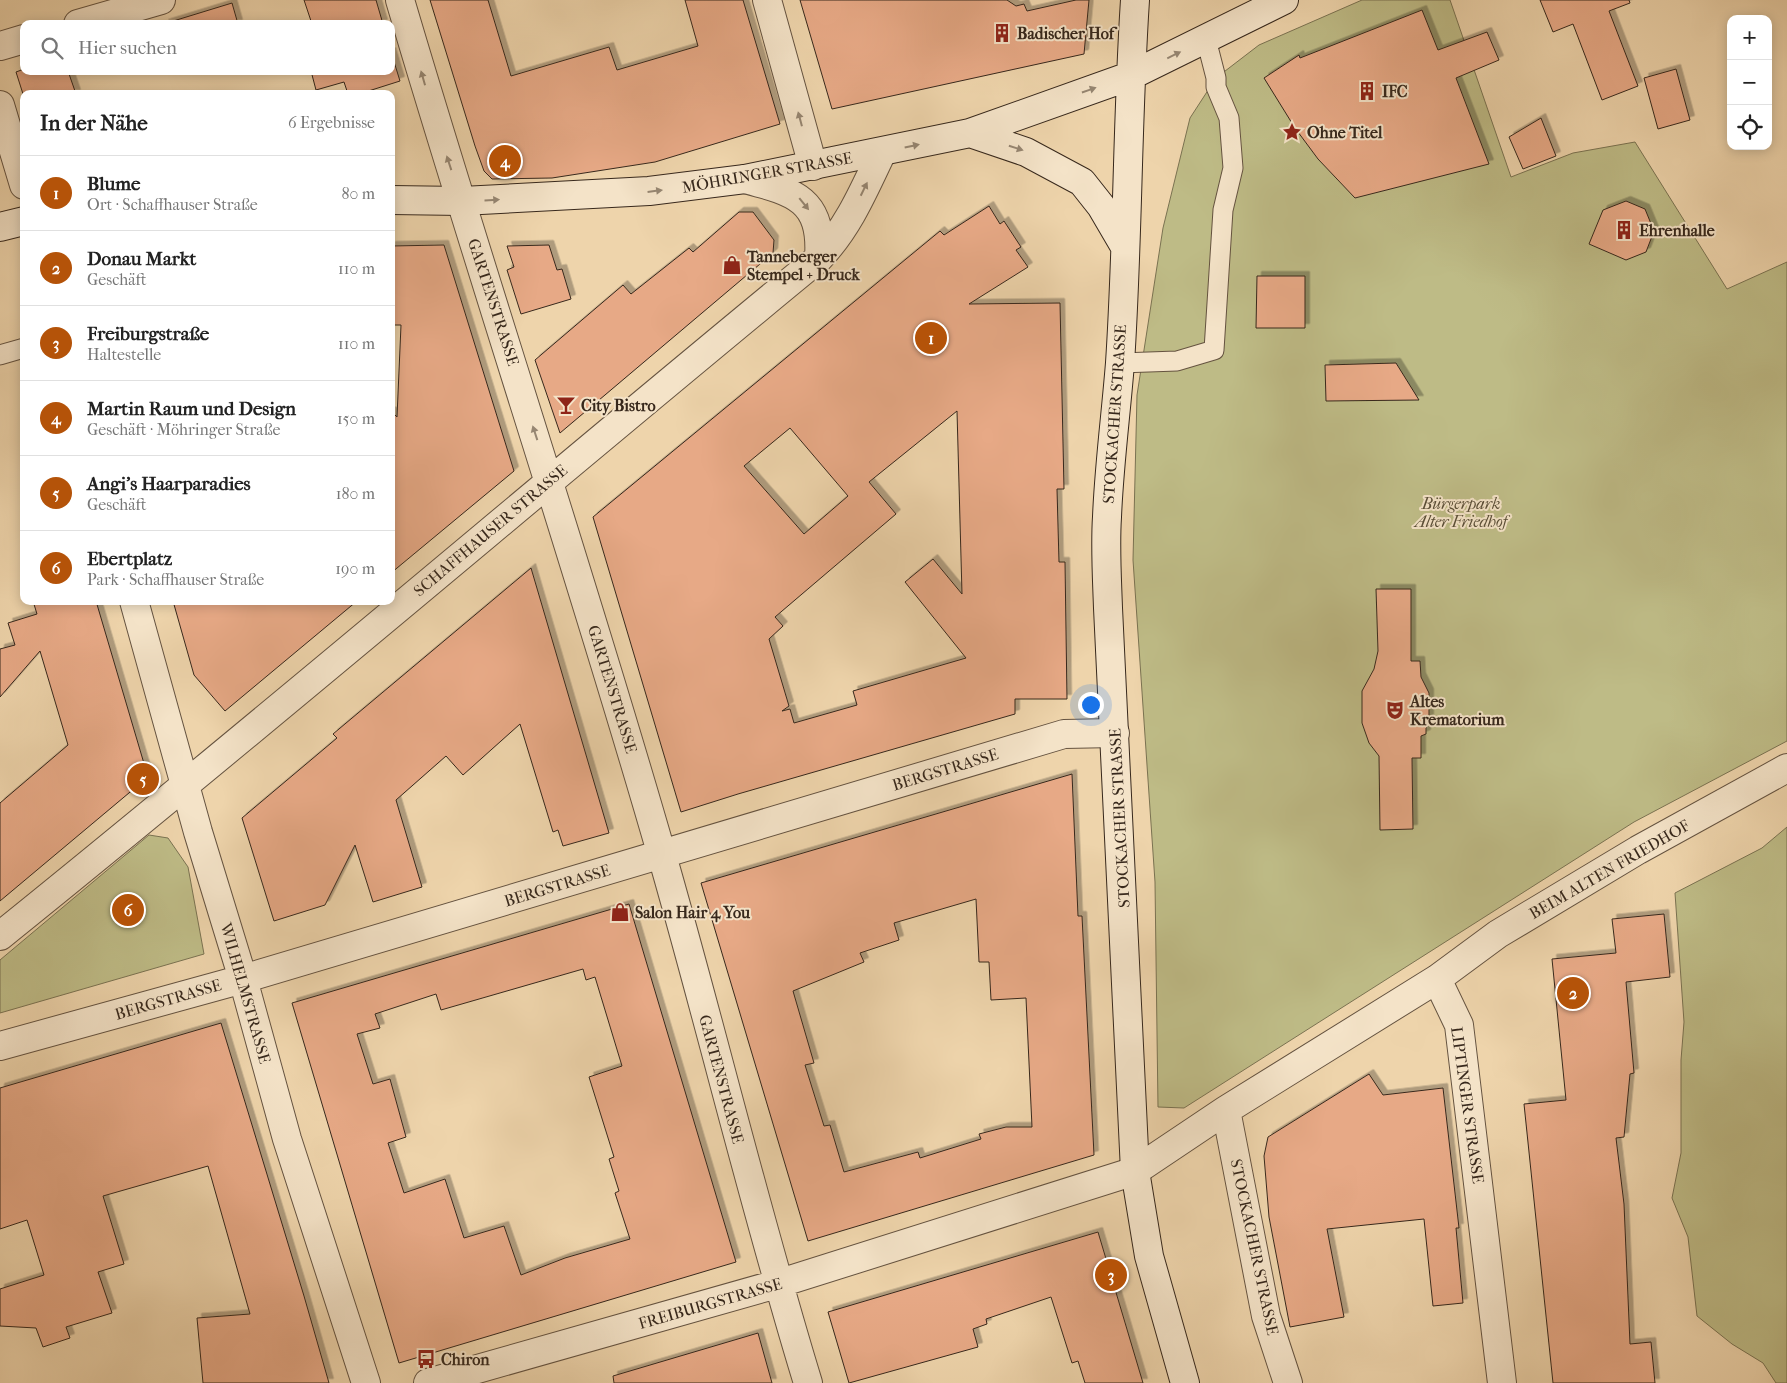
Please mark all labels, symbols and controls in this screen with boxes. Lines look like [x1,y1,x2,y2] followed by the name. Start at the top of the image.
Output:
[1727,15,1772,150] map controls
[1727,15,1772,60] button: +
[20,20,395,75] search box
[991,22,1013,44] building icon: Badischer Hof
[1017,24,1118,43] place label: Badischer Hof
[38,34,66,62] icon: search
[78,37,177,59] text: Hier suchen
[1167,50,1181,58] one-way arrow
[1727,60,1772,105] button: −
[419,70,427,85] one-way arrow
[1356,80,1378,102] building icon: IFC
[1382,82,1408,101] place label: IFC
[1082,86,1097,94] one-way arrow
[1727,105,1772,150] button: locate
[40,111,148,135] text: In der Nähe
[795,111,803,126] one-way arrow
[288,113,375,132] text: 6 Ergebnisse
[1281,121,1303,143] place icon: Ohne Titel
[1307,123,1383,142] place label: Ohne Titel
[489,142,521,180] pin: 4
[904,142,919,150] one-way arrow
[1009,145,1024,153] one-way arrow
[680,148,854,197] street label: MÖHRINGER STRASSE
[445,155,453,170] one-way arrow
[87,173,140,195] text: Blume
[860,182,868,196] one-way arrow
[53,184,59,203] text: 1
[341,184,375,203] text: 80 m
[647,186,663,194] one-way arrow
[87,195,258,214] text: Ort · Schaffhauser Straße
[485,195,501,203] one-way arrow
[799,197,810,210] one-way arrow
[1613,219,1635,241] building icon: Ehrenhalle
[1639,221,1715,240] place label: Ehrenhalle
[464,236,523,368] street label: GARTENSTRASSE
[746,247,860,285] place label: Tanneberger Stempel + Druck
[87,248,196,270] text: Donau Markt
[721,254,743,276] shop icon: Tanneberger Stempel + Druck
[52,259,60,278] text: 2
[338,259,375,278] text: 110 m
[87,270,147,289] text: Geschäft
[915,319,947,357] pin: 1
[87,323,209,345] text: Freiburgstraße
[1099,324,1130,504] street label: STOCKACHER STRASSE
[53,334,59,353] text: 3
[338,334,375,353] text: 110 m
[87,345,161,364] text: Haltestelle
[555,394,577,416] bar icon: City Bistro
[581,396,656,416] place label: City Bistro
[87,398,296,420] text: Martin Raum und Design
[51,409,61,428] text: 4
[337,409,375,428] text: 150 m
[87,420,280,439] text: Geschäft · Möhringer Straße
[531,425,539,440] one-way arrow
[410,460,571,600] street label: SCHAFFHAUSER STRASSE
[87,473,251,495] text: Angi's Haarparadies
[53,484,59,503] text: 5
[336,484,375,503] text: 180 m
[1413,494,1511,531] park label: Bürgerpark Alter Friedhof
[87,495,147,514] text: Geschäft
[87,548,172,570] text: Ebertplatz
[52,559,60,578] text: 6
[335,559,375,578] text: 190 m
[87,570,264,589] text: Park · Schaffhauser Straße
[584,623,641,756] street label: GARTENSTRASSE
[1078,692,1104,718] your location
[1409,692,1505,729] place label: Altes Krematorium
[1384,699,1406,721] theatre icon: Altes Krematorium
[1105,728,1134,908] street label: STOCKACHER STRASSE
[890,744,1001,795] street label: BERGSTRASSE
[127,760,159,798] pin: 5
[1526,816,1693,923] street label: BEIM ALTEN FRIEDHOF
[502,860,613,911] street label: BERGSTRASSE
[112,891,144,929] pin: 6
[609,901,631,923] shop icon: Salon Hair 4 You
[635,903,751,923] place label: Salon Hair 4 You
[216,920,275,1066] street label: WILHELMSTRASSE
[1557,974,1589,1012] pin: 2
[113,975,224,1024] street label: BERGSTRASSE
[695,1013,748,1146] street label: GARTENSTRASSE
[1447,1025,1488,1185] street label: LIPTINGER STRASSE
[1227,1157,1283,1337] street label: STOCKACHER STRASSE
[1095,1256,1127,1294] pin: 3
[636,1274,784,1333] street label: FREIBURGSTRASSE
[415,1348,437,1370] bus stop icon: Chiron
[441,1350,490,1369] place label: Chiron

